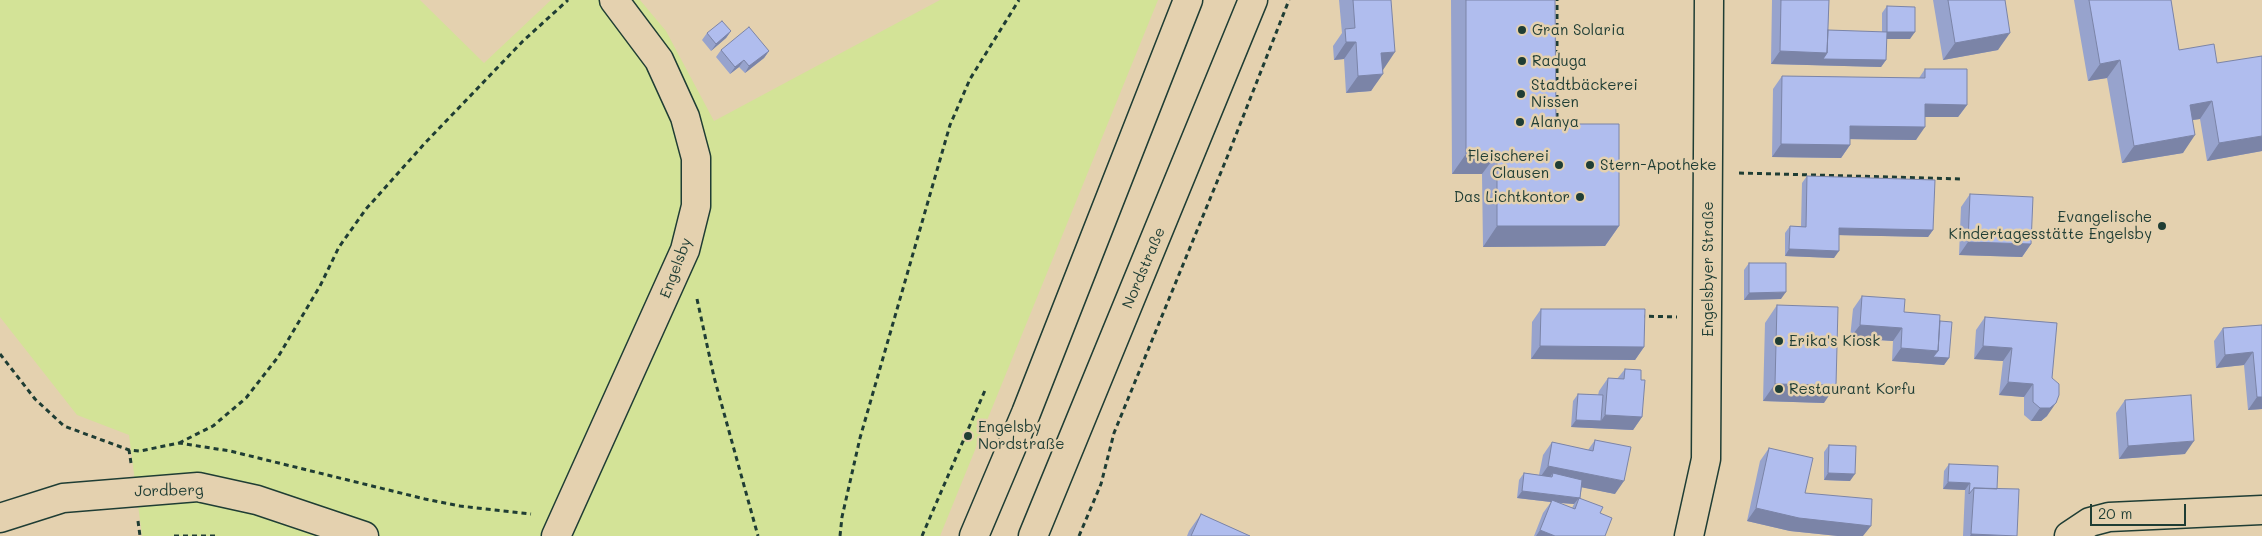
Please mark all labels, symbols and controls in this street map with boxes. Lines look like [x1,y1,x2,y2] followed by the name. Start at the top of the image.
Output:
[1532,21,1625,39] place label: Gran Solaria
[1516,24,1528,36] marker: Gran Solaria
[1532,52,1587,70] place label: Raduga
[1516,55,1528,67] marker: Raduga
[1531,76,1638,111] place label: Stadtbäckerei Nissen
[1515,88,1527,100] marker: Stadtbäckerei Nissen
[1530,113,1579,131] place label: Alanya
[1514,116,1526,128] marker: Alanya
[1468,147,1549,182] place label: Fleischerei Clausen
[1600,156,1717,174] place label: Stern-Apotheke
[1553,159,1565,171] marker: Fleischerei Clausen
[1584,159,1596,171] marker: Stern-Apotheke
[1454,188,1570,206] place label: Das Lichtkontor
[1574,191,1586,203] marker: Das Lichtkontor
[1699,201,1717,337] street label: Engelsbyer Straße
[1949,208,2152,243] place label: Evangelische Kindertagesstätte Engelsby
[2156,220,2168,232] marker: Evangelische Kindertagesstätte Engelsby
[1119,225,1169,311] street label: Nordstraße
[656,235,696,301] street label: Engelsby
[1789,332,1880,350] place label: Erika's Kiosk
[1773,335,1785,347] marker: Erika's Kiosk
[1789,380,1915,398] place label: Restaurant Korfu
[1773,383,1785,395] marker: Restaurant Korfu
[978,418,1065,453] place label: Engelsby Nordstraße
[962,430,974,442] marker: Engelsby Nordstraße
[134,481,204,501] street label: Jordberg
[2092,494,2188,526] scale bar
[2098,503,2132,523] text: 20 m

